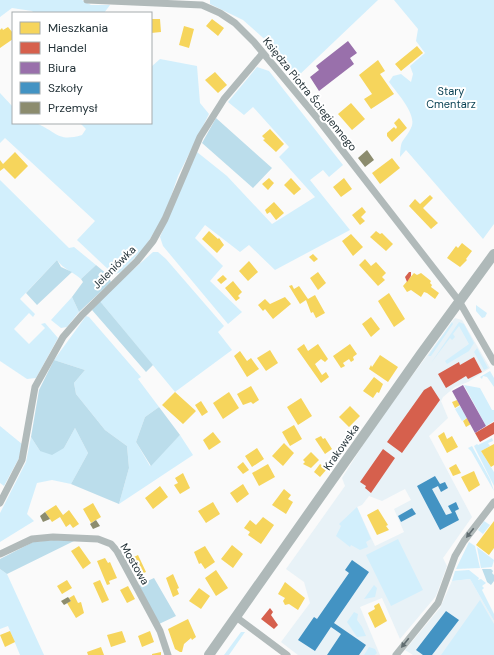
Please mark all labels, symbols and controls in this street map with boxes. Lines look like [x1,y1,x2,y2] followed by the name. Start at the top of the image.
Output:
[12,12,152,124] legend
[48,20,108,36] text: Mieszkania
[260,34,360,154] street label: Księdza Piotra Ściegiennego
[48,40,87,56] text: Handel
[48,60,76,76] text: Biura
[48,80,83,96] text: Szkoły
[426,84,476,111] park label: Stary Cmentarz
[48,100,98,116] text: Przemysł
[89,242,139,292] street label: Jeleniówka
[320,421,362,473] street label: Krakowska
[466,527,474,538] one-way arrow
[118,541,152,587] street label: Mostowa
[400,638,409,649] one-way arrow

